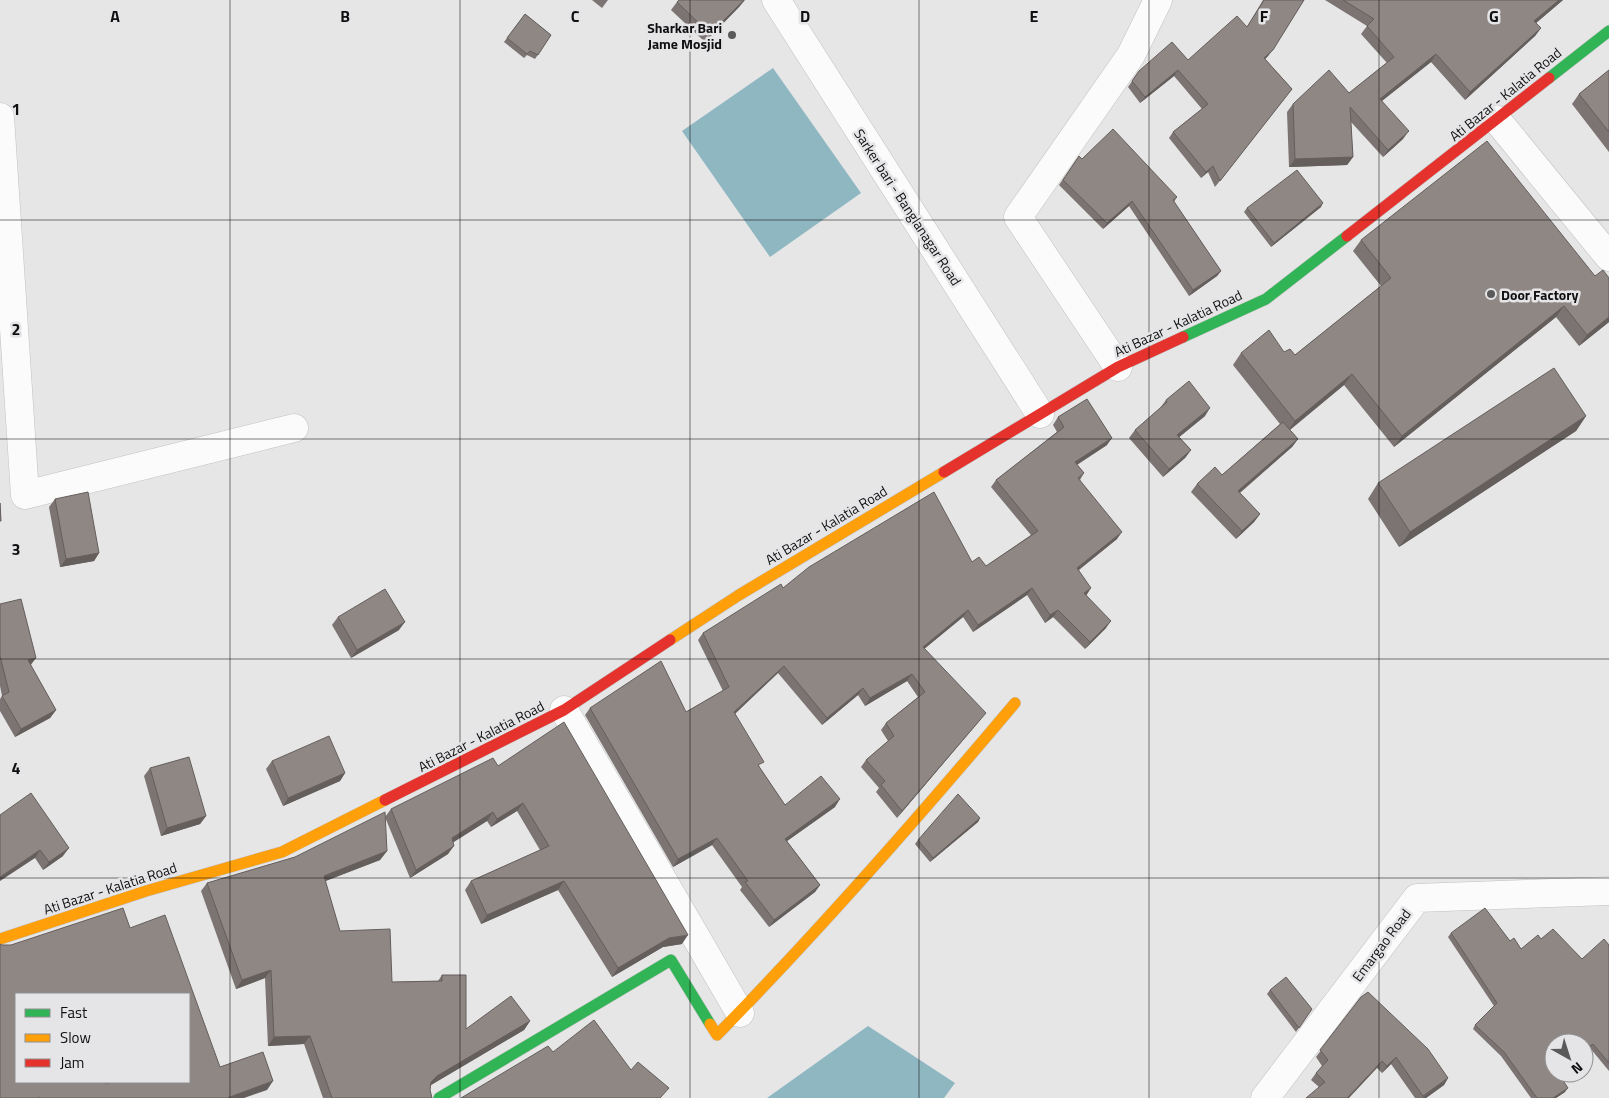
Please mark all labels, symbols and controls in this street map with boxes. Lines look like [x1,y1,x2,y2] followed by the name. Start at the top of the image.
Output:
[110,4,120,28] text: A
[340,4,350,28] text: B
[571,4,580,28] text: C
[800,4,810,28] text: D
[1030,4,1039,28] text: E
[1260,4,1269,28] text: F
[1489,4,1499,28] text: G
[647,17,722,54] place label: Sharkar Bari Jame Mosjid
[726,29,738,41] marker: Sharkar Bari Jame Mosjid
[1444,42,1566,146] street label: Ati Bazar - Kalatia Road
[12,97,20,121] text: 1
[849,124,967,290] street label: Sarker bari - Banglanagar Road
[1111,284,1245,362] street label: Ati Bazar - Kalatia Road
[1501,284,1578,305] place label: Door Factory
[1485,288,1497,300] marker: Door Factory
[12,317,20,341] text: 2
[761,480,891,570] street label: Ati Bazar - Kalatia Road
[12,537,20,561] text: 3
[414,695,548,777] street label: Ati Bazar - Kalatia Road
[12,756,21,780] text: 4
[41,857,179,919] street label: Ati Bazar - Kalatia Road
[1347,904,1415,986] street label: Emargao Road
[15,993,190,1083] legend
[60,1001,88,1024] text: Fast
[60,1026,91,1049] text: Slow
[1544,1033,1594,1083] north arrow
[60,1051,84,1074] text: Jam
[1567,1057,1588,1080] text: N

